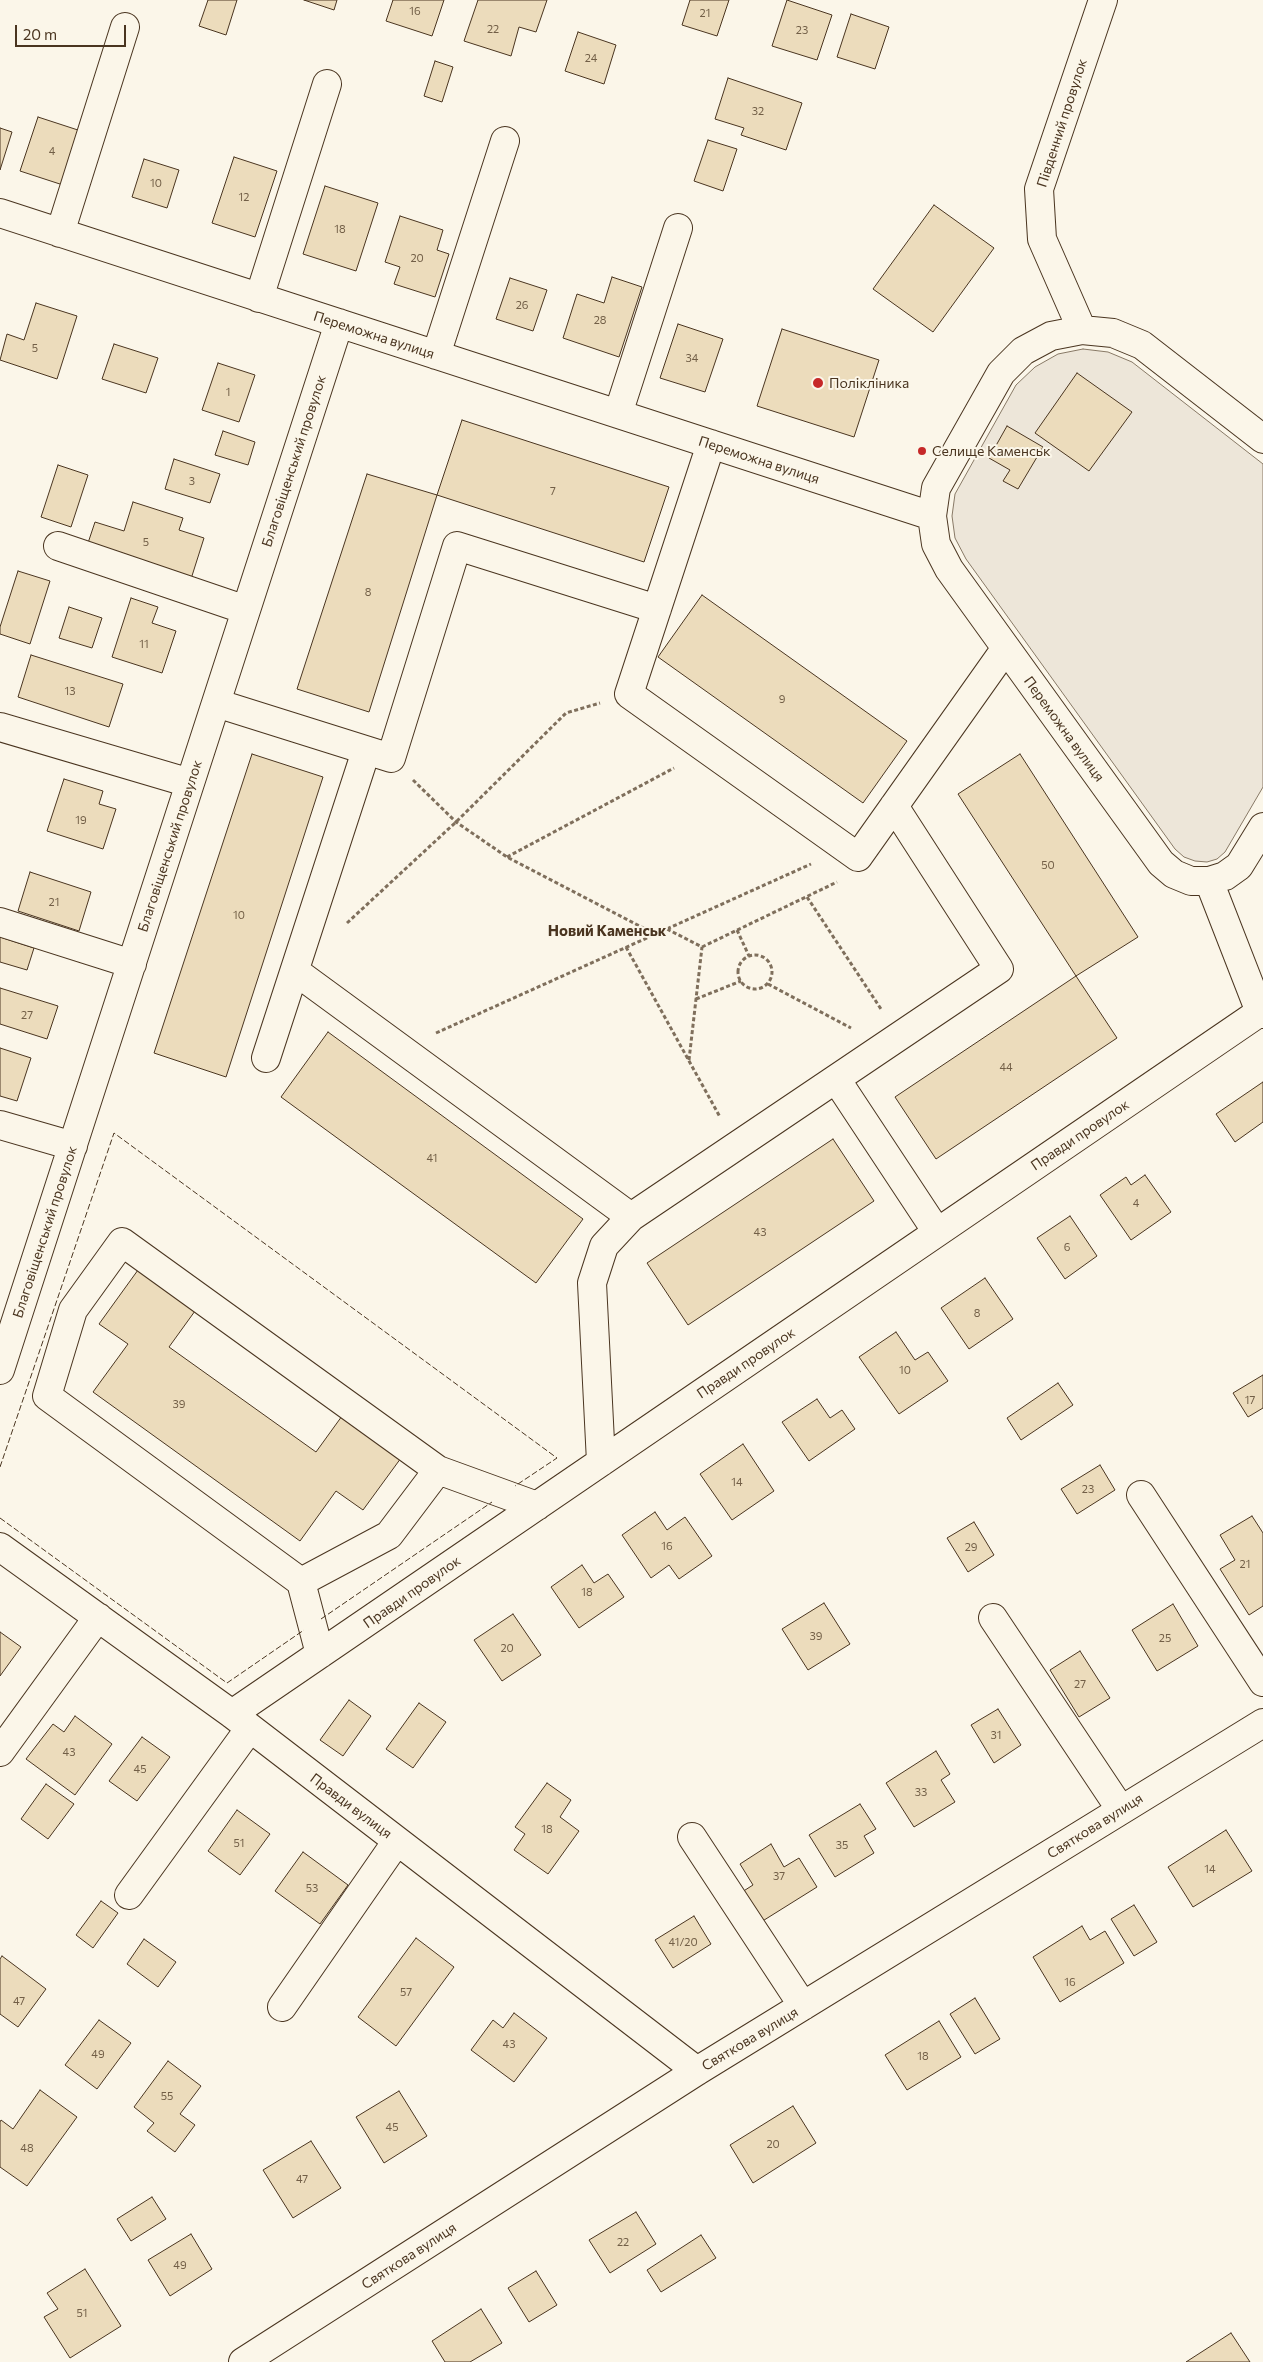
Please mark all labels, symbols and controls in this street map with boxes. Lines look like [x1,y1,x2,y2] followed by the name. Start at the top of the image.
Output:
[409,4,421,18] house number: 16
[700,6,710,20] house number: 21
[18,15,129,47] scale bar
[487,22,499,36] house number: 22
[796,23,808,37] house number: 23
[23,25,57,43] text: 20 m
[585,51,597,65] house number: 24
[1033,57,1091,189] street label: Південний провулок
[752,104,764,118] house number: 32
[49,144,55,158] house number: 4
[150,176,162,190] house number: 10
[239,190,249,204] house number: 12
[334,222,346,236] house number: 18
[410,251,424,265] house number: 20
[516,298,528,312] house number: 26
[311,308,437,362] street label: Переможна вулиця
[594,313,606,327] house number: 28
[32,341,38,355] house number: 5
[686,351,698,365] house number: 34
[258,373,330,549] street label: Благовіщенський провулок
[829,375,909,391] place label: Полікліника
[811,376,825,390] marker: Полікліника
[226,385,230,399] house number: 1
[696,433,822,487] street label: Переможна вулиця
[932,443,1051,459] place label: Селище Каменськ
[916,445,928,457] marker: Селище Каменськ
[189,474,195,488] house number: 3
[550,484,556,498] house number: 7
[143,535,149,549] house number: 5
[365,585,371,599] house number: 8
[139,637,149,651] house number: 11
[1020,673,1108,785] street label: Переможна вулиця
[65,684,75,698] house number: 13
[779,692,785,706] house number: 9
[134,758,206,934] street label: Благовіщенський провулок
[75,813,87,827] house number: 19
[1041,858,1055,872] house number: 50
[49,895,59,909] house number: 21
[233,908,245,922] house number: 10
[548,922,666,940] district label: Новий Каменськ
[21,1008,33,1022] house number: 27
[999,1060,1013,1074] house number: 44
[1028,1096,1132,1174] street label: Правди провулок
[9,1144,81,1320] street label: Благовіщенський провулок
[427,1151,437,1165] house number: 41
[1133,1196,1139,1210] house number: 4
[754,1225,766,1239] house number: 43
[1064,1240,1070,1254] house number: 6
[974,1306,980,1320] house number: 8
[694,1324,798,1402] street label: Правди провулок
[899,1363,911,1377] house number: 10
[1245,1393,1255,1407] house number: 17
[173,1397,185,1411] house number: 39
[731,1475,743,1489] house number: 14
[1082,1482,1094,1496] house number: 23
[661,1539,673,1553] house number: 16
[965,1540,977,1554] house number: 29
[360,1552,464,1632] street label: Правди провулок
[1240,1557,1250,1571] house number: 21
[581,1585,593,1599] house number: 18
[810,1629,822,1643] house number: 39
[1159,1631,1171,1645] house number: 25
[500,1641,514,1655] house number: 20
[1074,1677,1086,1691] house number: 27
[991,1728,1001,1742] house number: 31
[63,1745,75,1759] house number: 43
[134,1762,146,1776] house number: 45
[307,1770,395,1842] street label: Правди вулиця
[915,1785,927,1799] house number: 33
[1044,1790,1146,1862] street label: Святкова вулиця
[541,1822,553,1836] house number: 18
[233,1836,245,1850] house number: 51
[836,1838,848,1852] house number: 35
[1204,1862,1216,1876] house number: 14
[773,1869,785,1883] house number: 37
[306,1881,318,1895] house number: 53
[668,1935,698,1949] house number: 41/20
[1064,1975,1076,1989] house number: 16
[400,1985,412,1999] house number: 57
[13,1994,25,2008] house number: 47
[699,2004,801,2074] street label: Святкова вулиця
[503,2037,515,2051] house number: 43
[91,2047,105,2061] house number: 49
[917,2049,929,2063] house number: 18
[161,2089,173,2103] house number: 55
[386,2120,398,2134] house number: 45
[766,2137,780,2151] house number: 20
[20,2141,34,2155] house number: 48
[296,2172,308,2186] house number: 47
[358,2219,460,2293] street label: Святкова вулиця
[617,2235,629,2249] house number: 22
[173,2258,187,2272] house number: 49
[76,2306,88,2320] house number: 51

